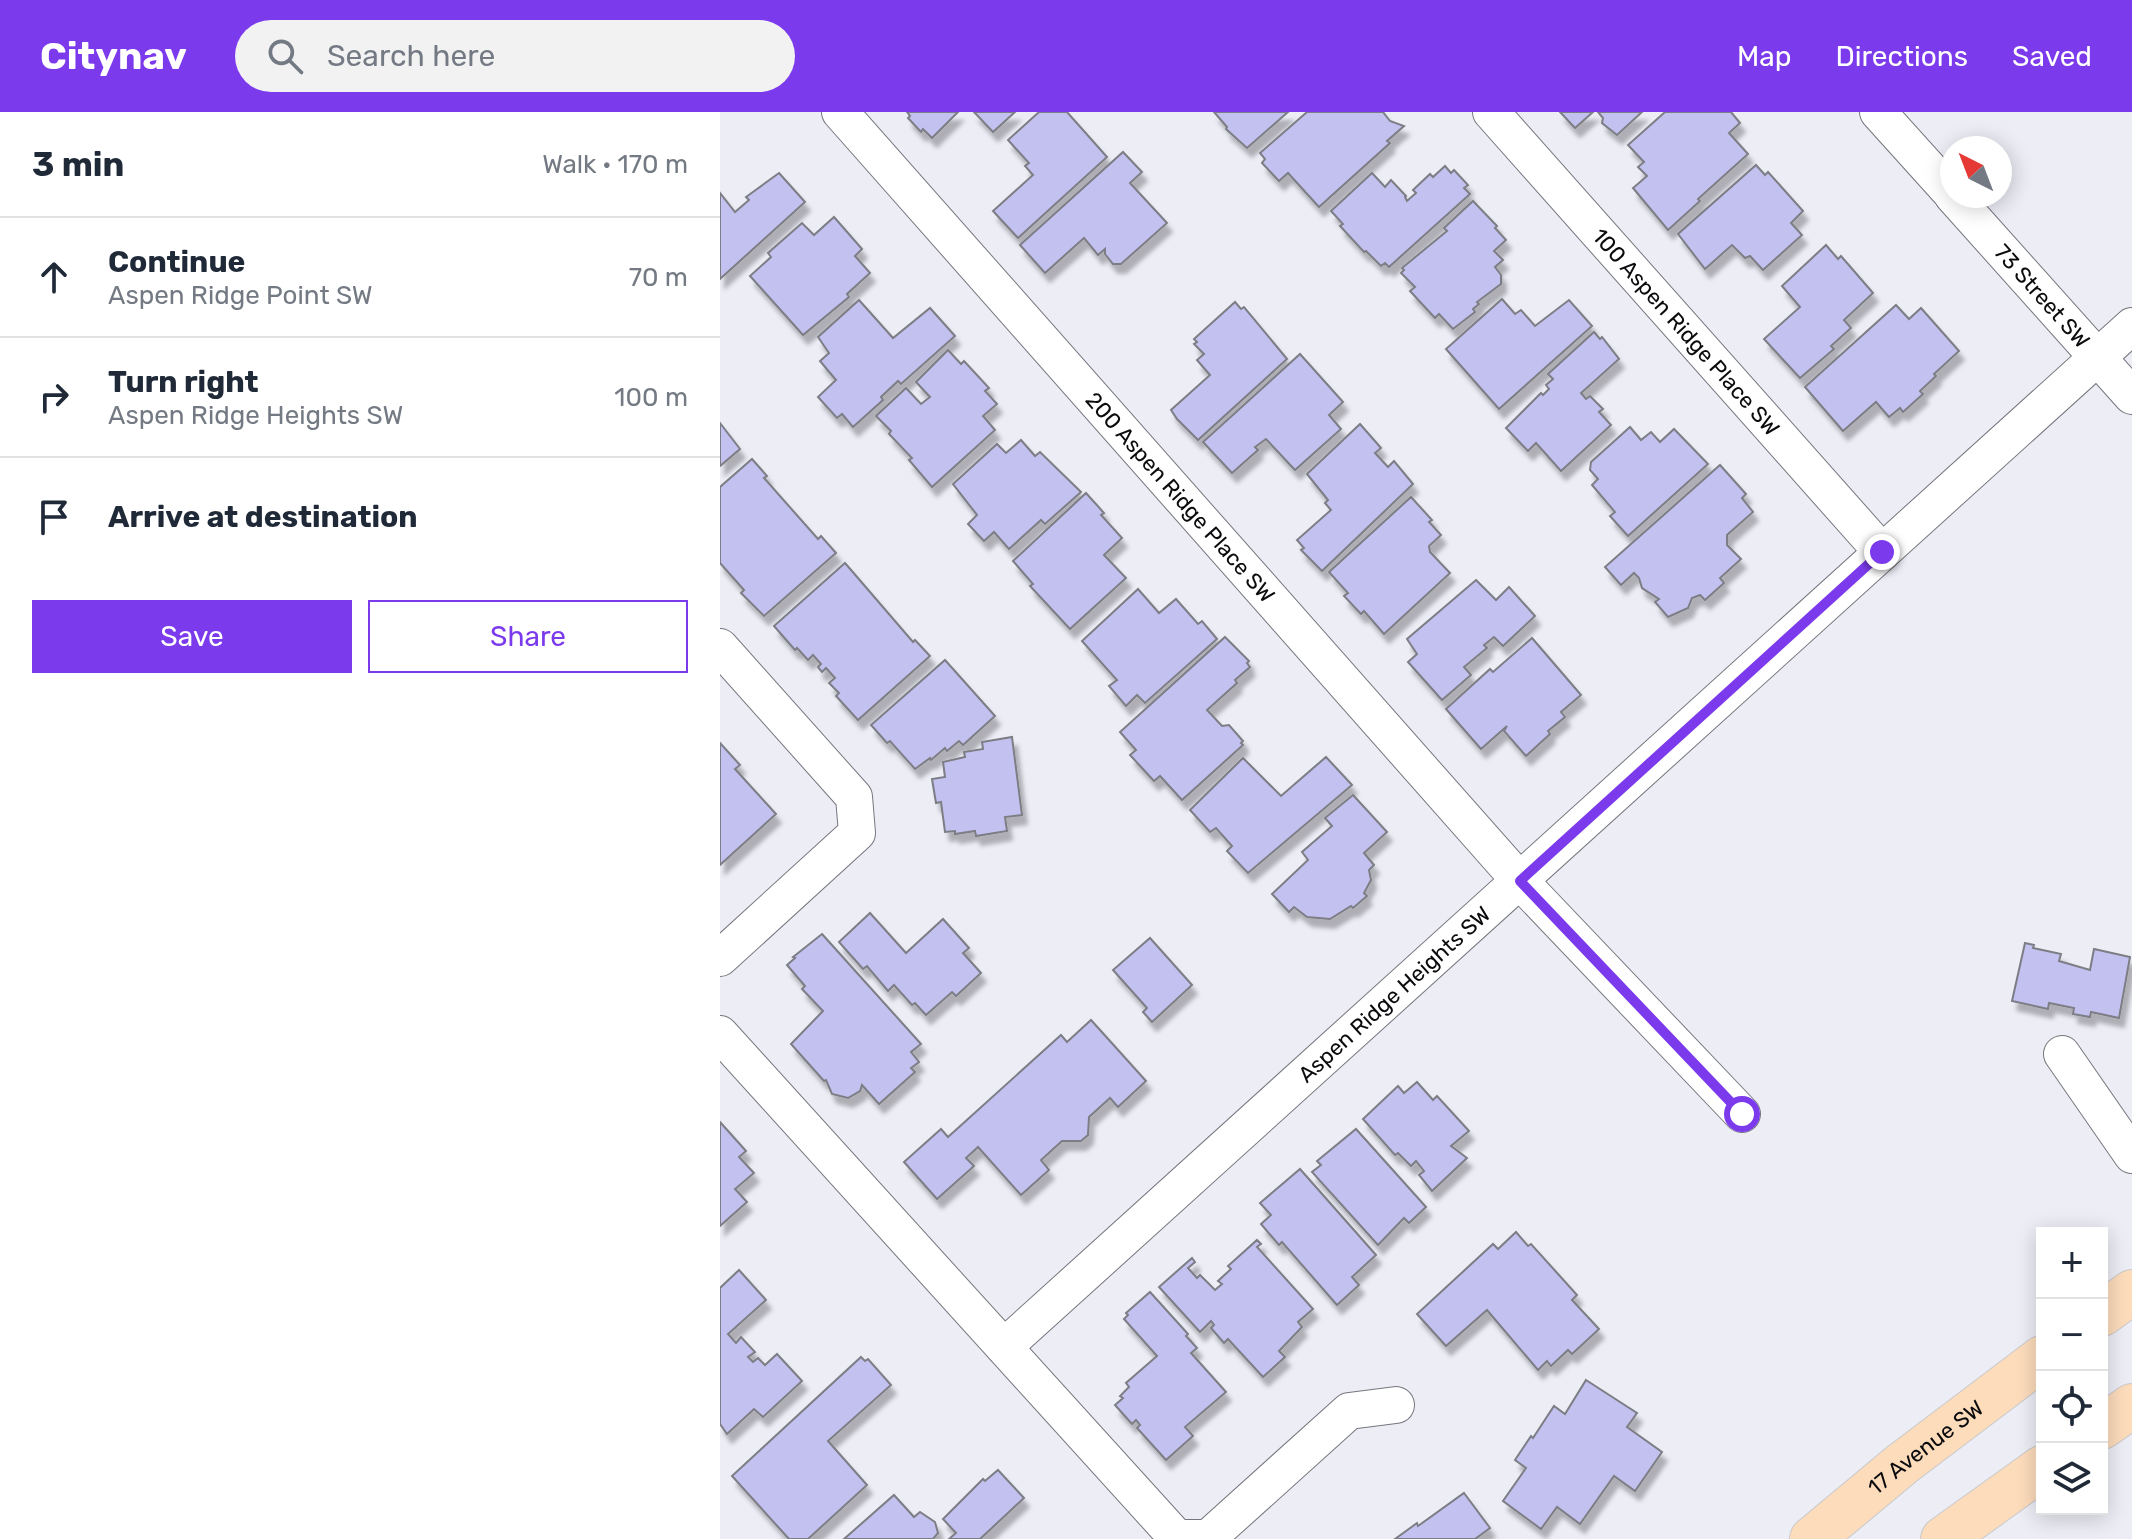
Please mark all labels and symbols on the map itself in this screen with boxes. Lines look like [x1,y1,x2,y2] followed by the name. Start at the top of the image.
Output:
[1940,136,2012,208] north arrow
[1587,222,1786,441] street label: 100 Aspen Ridge Place SW
[1989,238,2096,353] street label: 73 Street SW
[1080,386,1281,608] street label: 200 Aspen Ridge Place SW
[1864,534,1900,570] route end
[1292,900,1496,1088] street label: Aspen Ridge Heights SW
[1724,1096,1760,1132] route start
[1862,1394,1989,1500] street label: 17 Avenue SW

